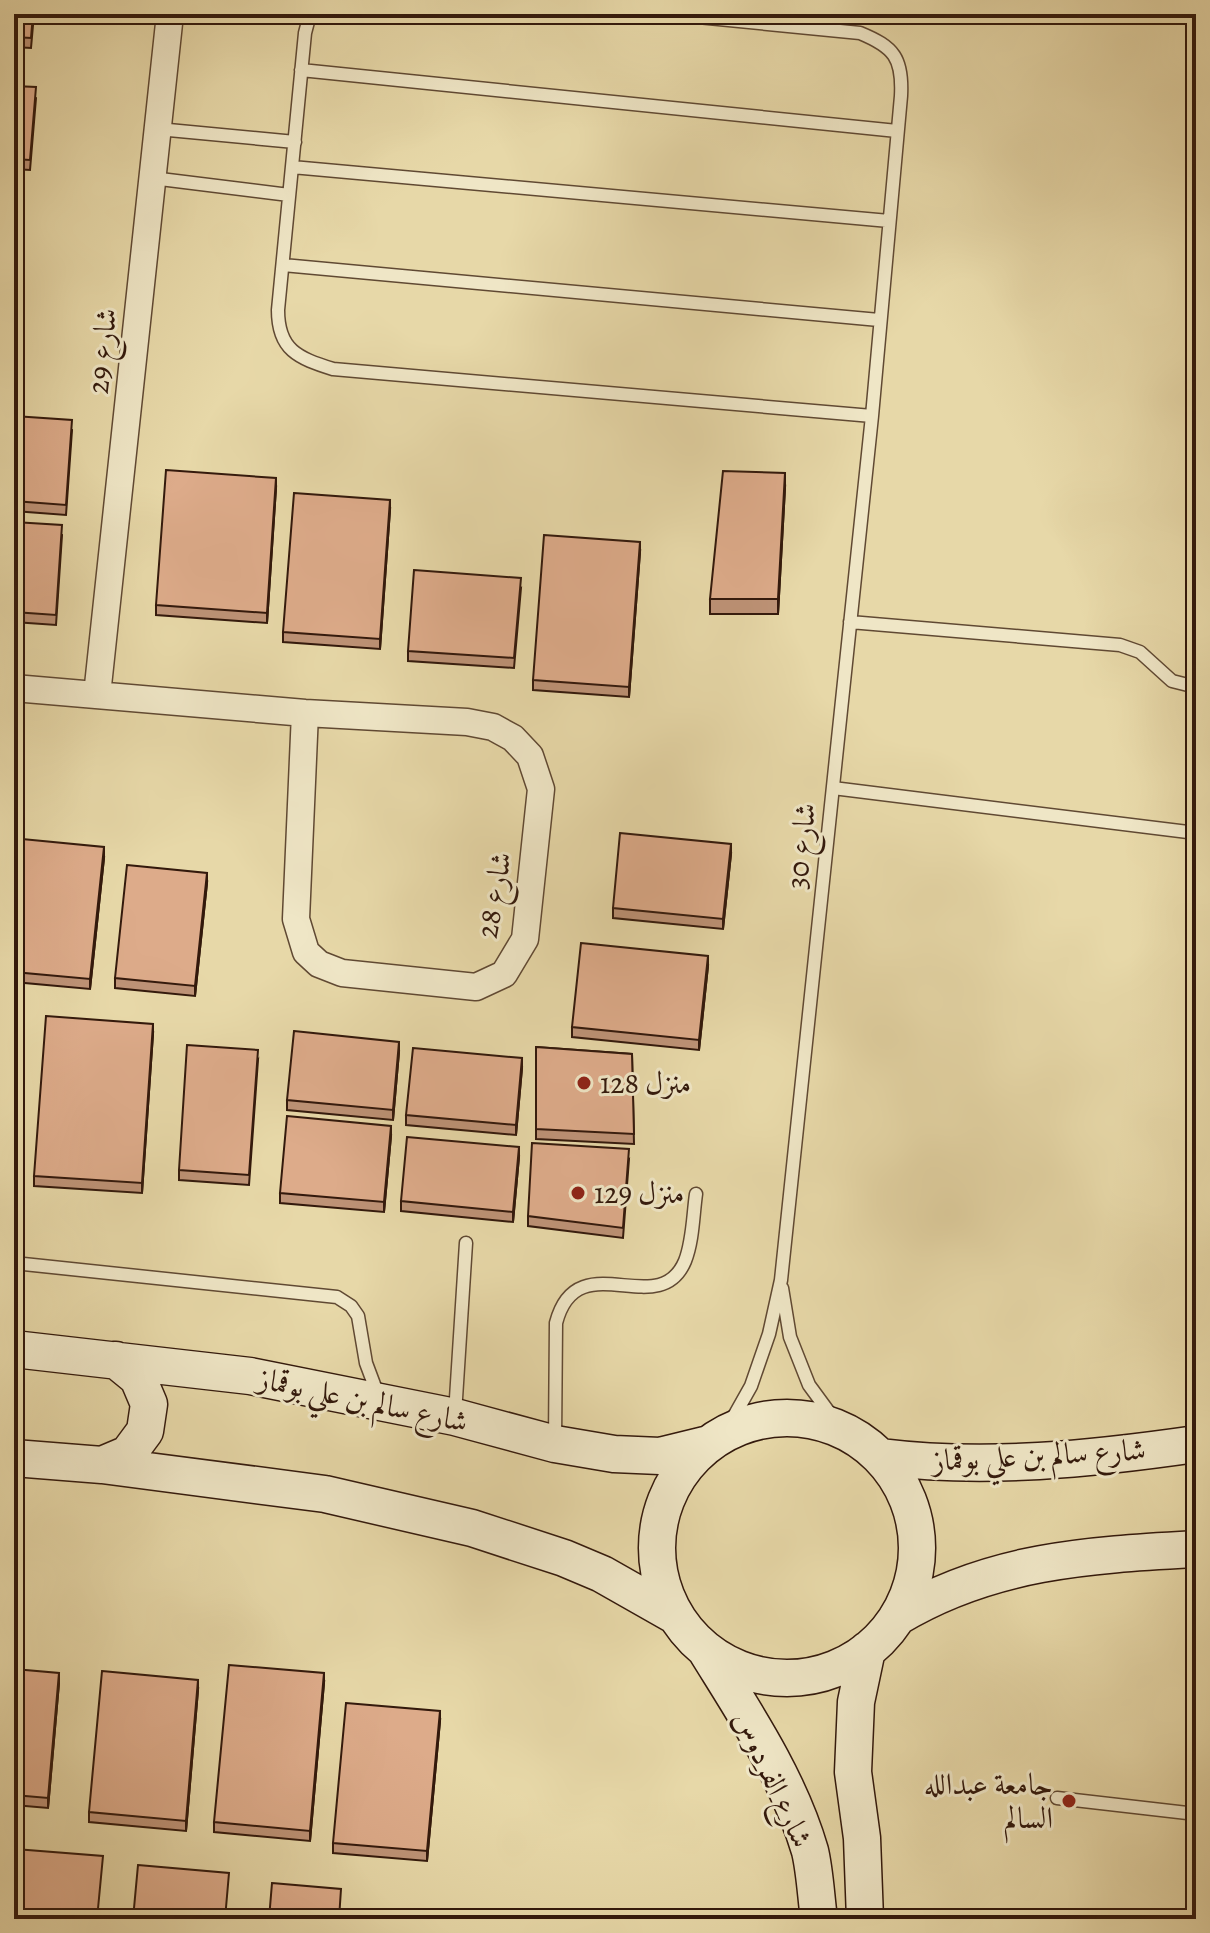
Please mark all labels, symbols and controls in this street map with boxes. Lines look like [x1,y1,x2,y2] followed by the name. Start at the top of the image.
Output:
[78,306,131,396] street label: شارع 29
[777,801,830,892] street label: شارع 30
[467,849,526,942] street label: شارع 28
[600,1063,691,1103] place label: منزل 128
[575,1074,593,1092] marker: منزل 128
[594,1173,684,1213] place label: منزل 129
[569,1184,587,1202] marker: منزل 129
[250,1358,472,1451] street label: شارع سالم بن علي بوقماز
[928,1429,1147,1490] street label: شارع سالم بن علي بوقماز
[719,1704,822,1856] street label: شارع الفردوس
[924,1764,1053,1844] place label: جامعة عبدالله السالم
[1060,1792,1078,1810] marker: جامعة عبدالله السالم

